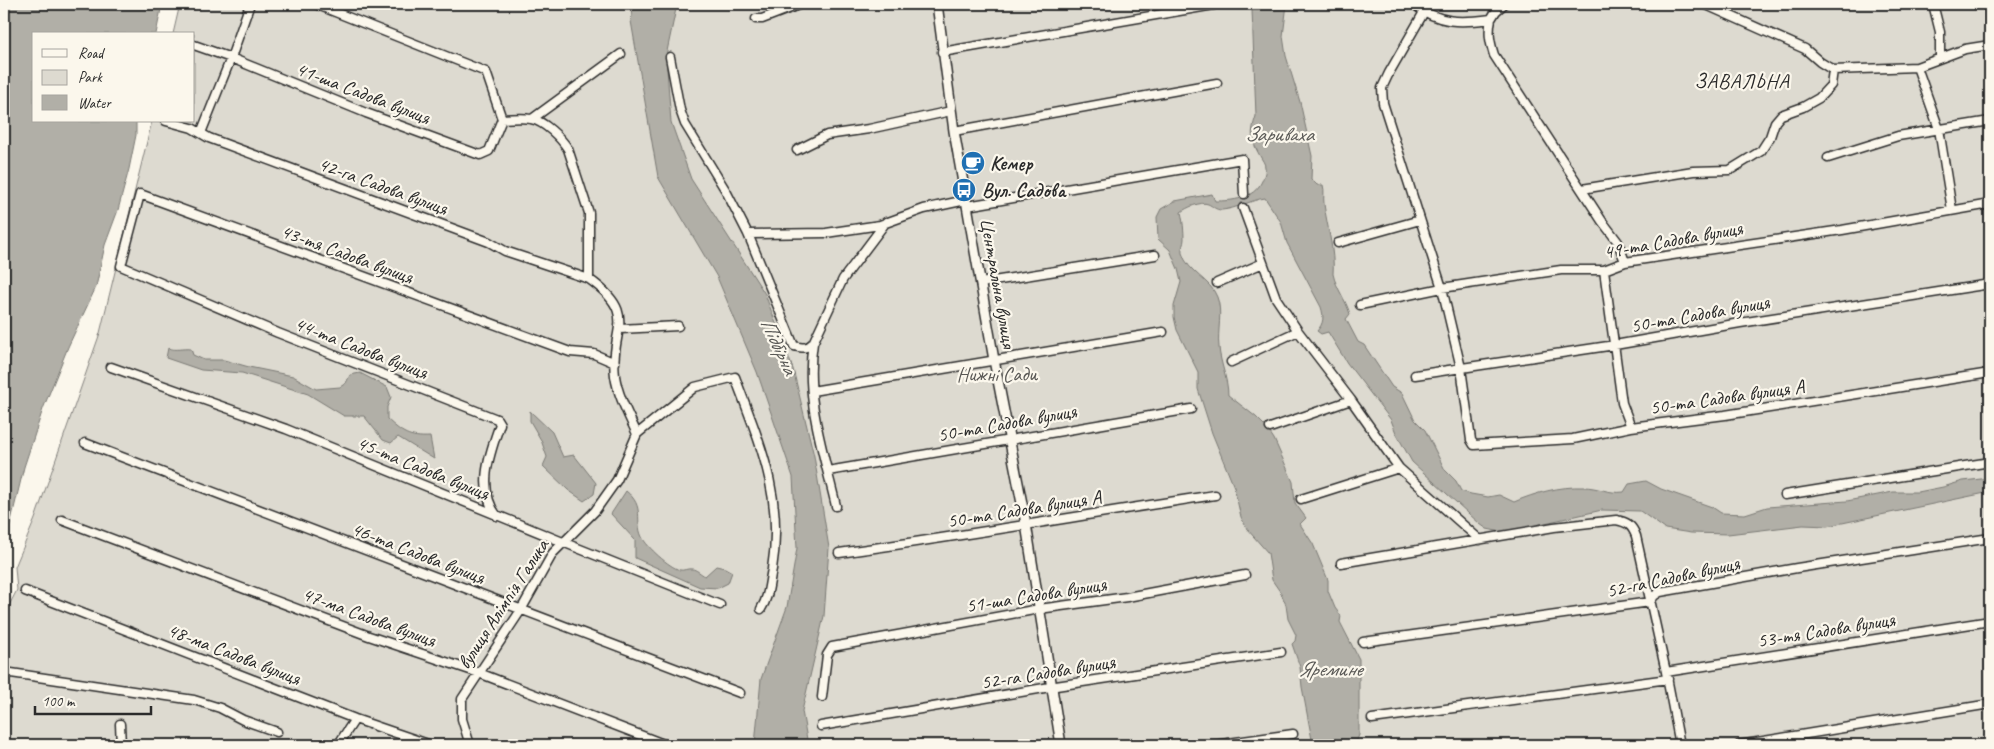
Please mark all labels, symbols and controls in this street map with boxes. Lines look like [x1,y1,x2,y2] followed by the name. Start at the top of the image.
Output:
[32,32,195,122] legend
[78,44,105,63] text: Road
[292,56,434,130] street label: 41-ша Садова вулиця
[78,68,103,87] text: Park
[1694,68,1790,94] district label: ЗАВАЛЬНА
[78,94,112,113] text: Water
[1245,121,1315,147] water label: Зариваха
[960,150,986,176] cafe icon: Кемер
[315,151,452,221] street label: 42-га Садова вулиця
[990,151,1034,176] place label: Кемер
[951,177,977,203] bus stop icon: Вул. Садова
[982,178,1067,203] place label: Вул. Садова
[1601,215,1745,265] street label: 49-та Садова вулиця
[974,216,1022,352] street label: Центральна вулиця
[277,218,417,290] street label: 43-тя Садова вулиця
[1628,289,1772,339] street label: 50-та Садова вулиця
[291,311,432,385] street label: 44-та Садова вулиця
[755,314,804,380] water label: Підбірна
[957,362,1038,387] park label: Нижні Сади
[1648,374,1807,420] street label: 50-та Садова вулиця А
[935,398,1079,448] street label: 50-та Садова вулиця
[353,430,494,506] street label: 45-та Садова вулиця
[945,484,1104,534] street label: 50-та Садова вулиця А
[348,516,489,590] street label: 46-та Садова вулиця
[452,533,555,674] street label: вулиця Алімпія Галика
[1604,551,1743,603] street label: 52-га Садова вулиця
[964,571,1109,618] street label: 51-ша Садова вулиця
[299,581,440,653] street label: 47-ма Садова вулиця
[1755,607,1897,653] street label: 53-тя Садова вулиця
[164,617,305,691] street label: 48-ма Садова вулиця
[979,649,1118,695] street label: 52-га Садова вулиця
[1298,656,1365,682] water label: Яремине
[35,684,151,716] scale bar
[42,692,76,711] text: 100 m

